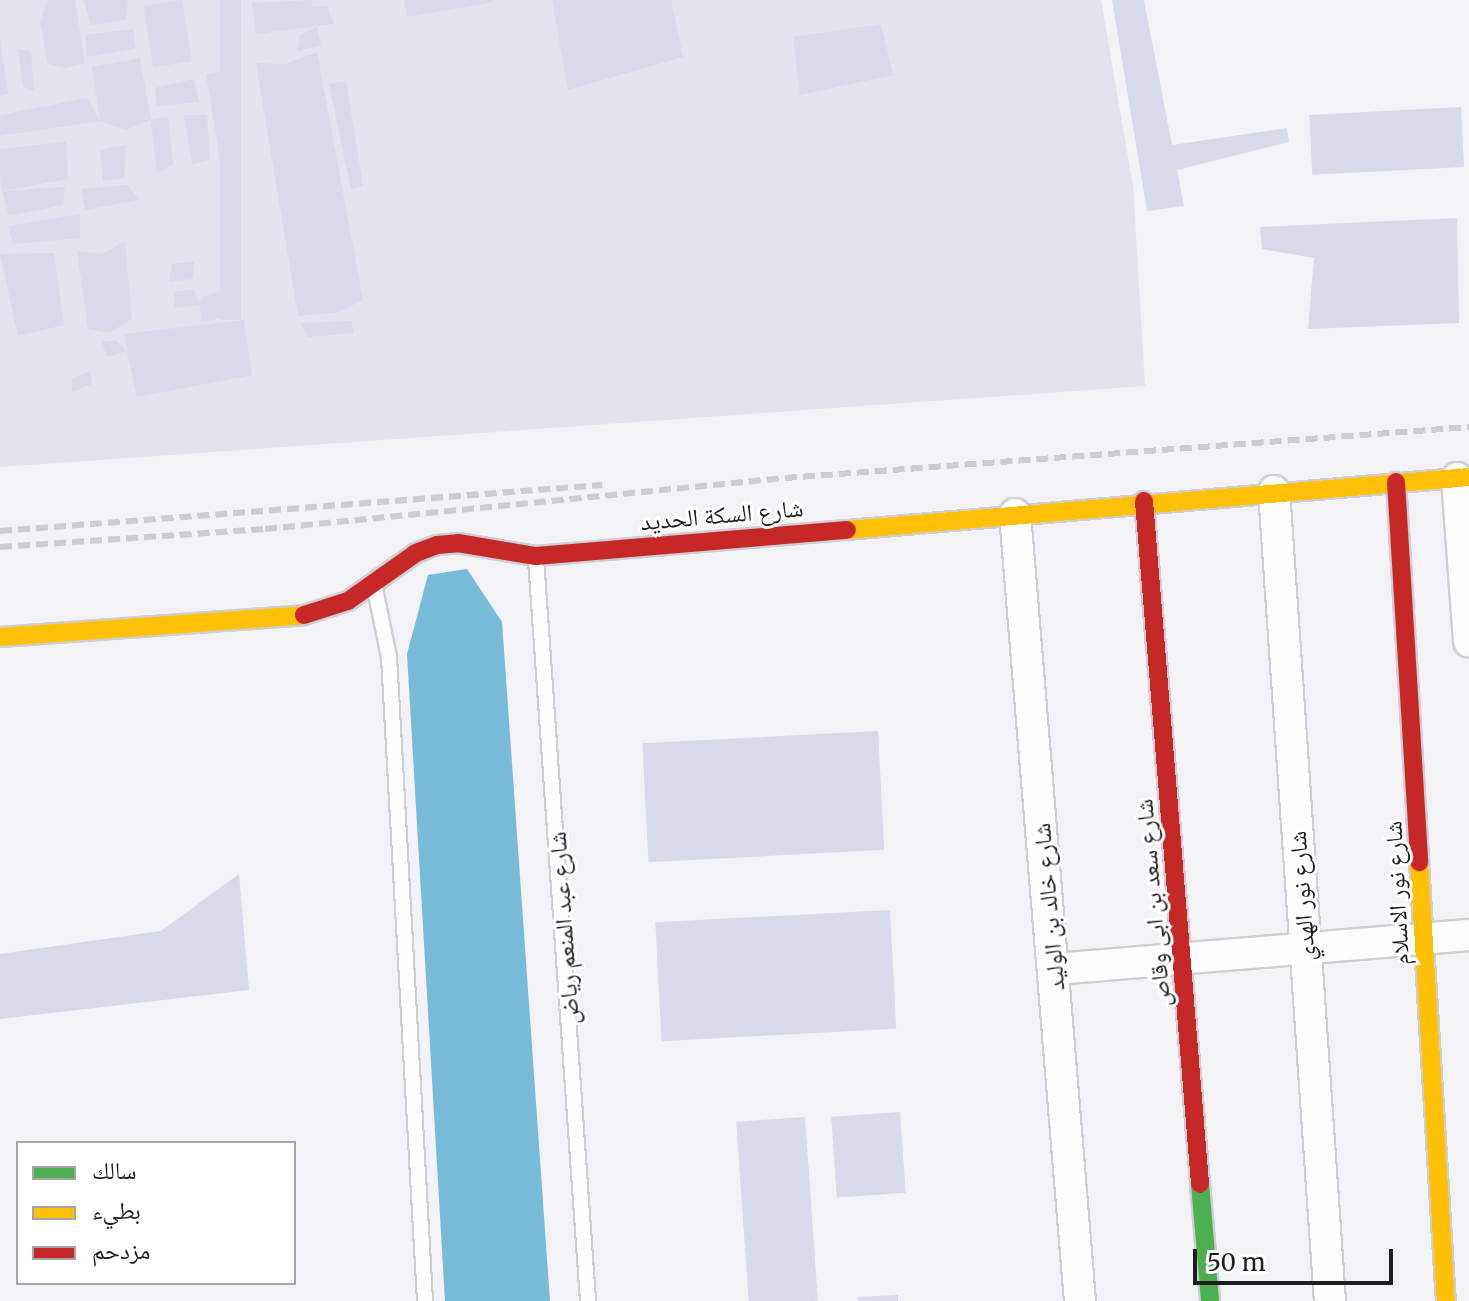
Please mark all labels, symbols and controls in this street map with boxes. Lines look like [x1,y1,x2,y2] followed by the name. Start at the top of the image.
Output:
[639,494,805,536] street label: شارع السكة الحديد
[1130,798,1176,1008] street label: شارع سعد بن ابى وقاص
[1379,820,1415,966] street label: شارع نور الاسلام
[1027,822,1071,992] street label: شارع خالد بن الوليد
[1283,830,1321,962] street label: شارع نور الهدي
[543,831,585,1025] street label: شارع عبد المنعم رياض
[16,1141,296,1285] legend
[92,1155,137,1186] text: سالك
[92,1195,141,1226] text: بطيء
[1197,1233,1397,1283] scale bar
[92,1235,151,1266] text: مزدحم
[1207,1247,1266,1278] text: 50 m

